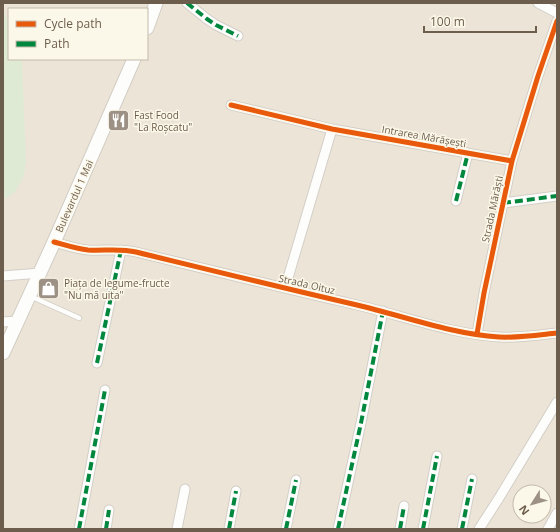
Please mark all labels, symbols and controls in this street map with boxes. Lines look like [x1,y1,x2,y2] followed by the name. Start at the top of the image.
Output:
[8,8,148,60] legend
[424,8,536,34] scale bar
[430,13,465,30] text: 100 m
[44,15,102,32] text: Cycle path
[44,35,70,52] text: Path
[106,108,132,134] restaurant icon: Fast Food "La Roșcatu"
[134,108,192,134] place label: Fast Food "La Roșcatu"
[381,122,467,150] street label: Intrarea Mărășești
[52,157,96,235] street label: Bulevardul 1 Mai
[478,174,506,244] street label: Strada Mărăști
[277,271,337,297] street label: Strada Oituz
[35,276,61,302] shop icon: Piața de legume-fructe "Nu mă uita"
[64,276,170,302] place label: Piața de legume-fructe "Nu mă uita"
[512,484,552,524] north arrow
[515,502,532,518] text: N

